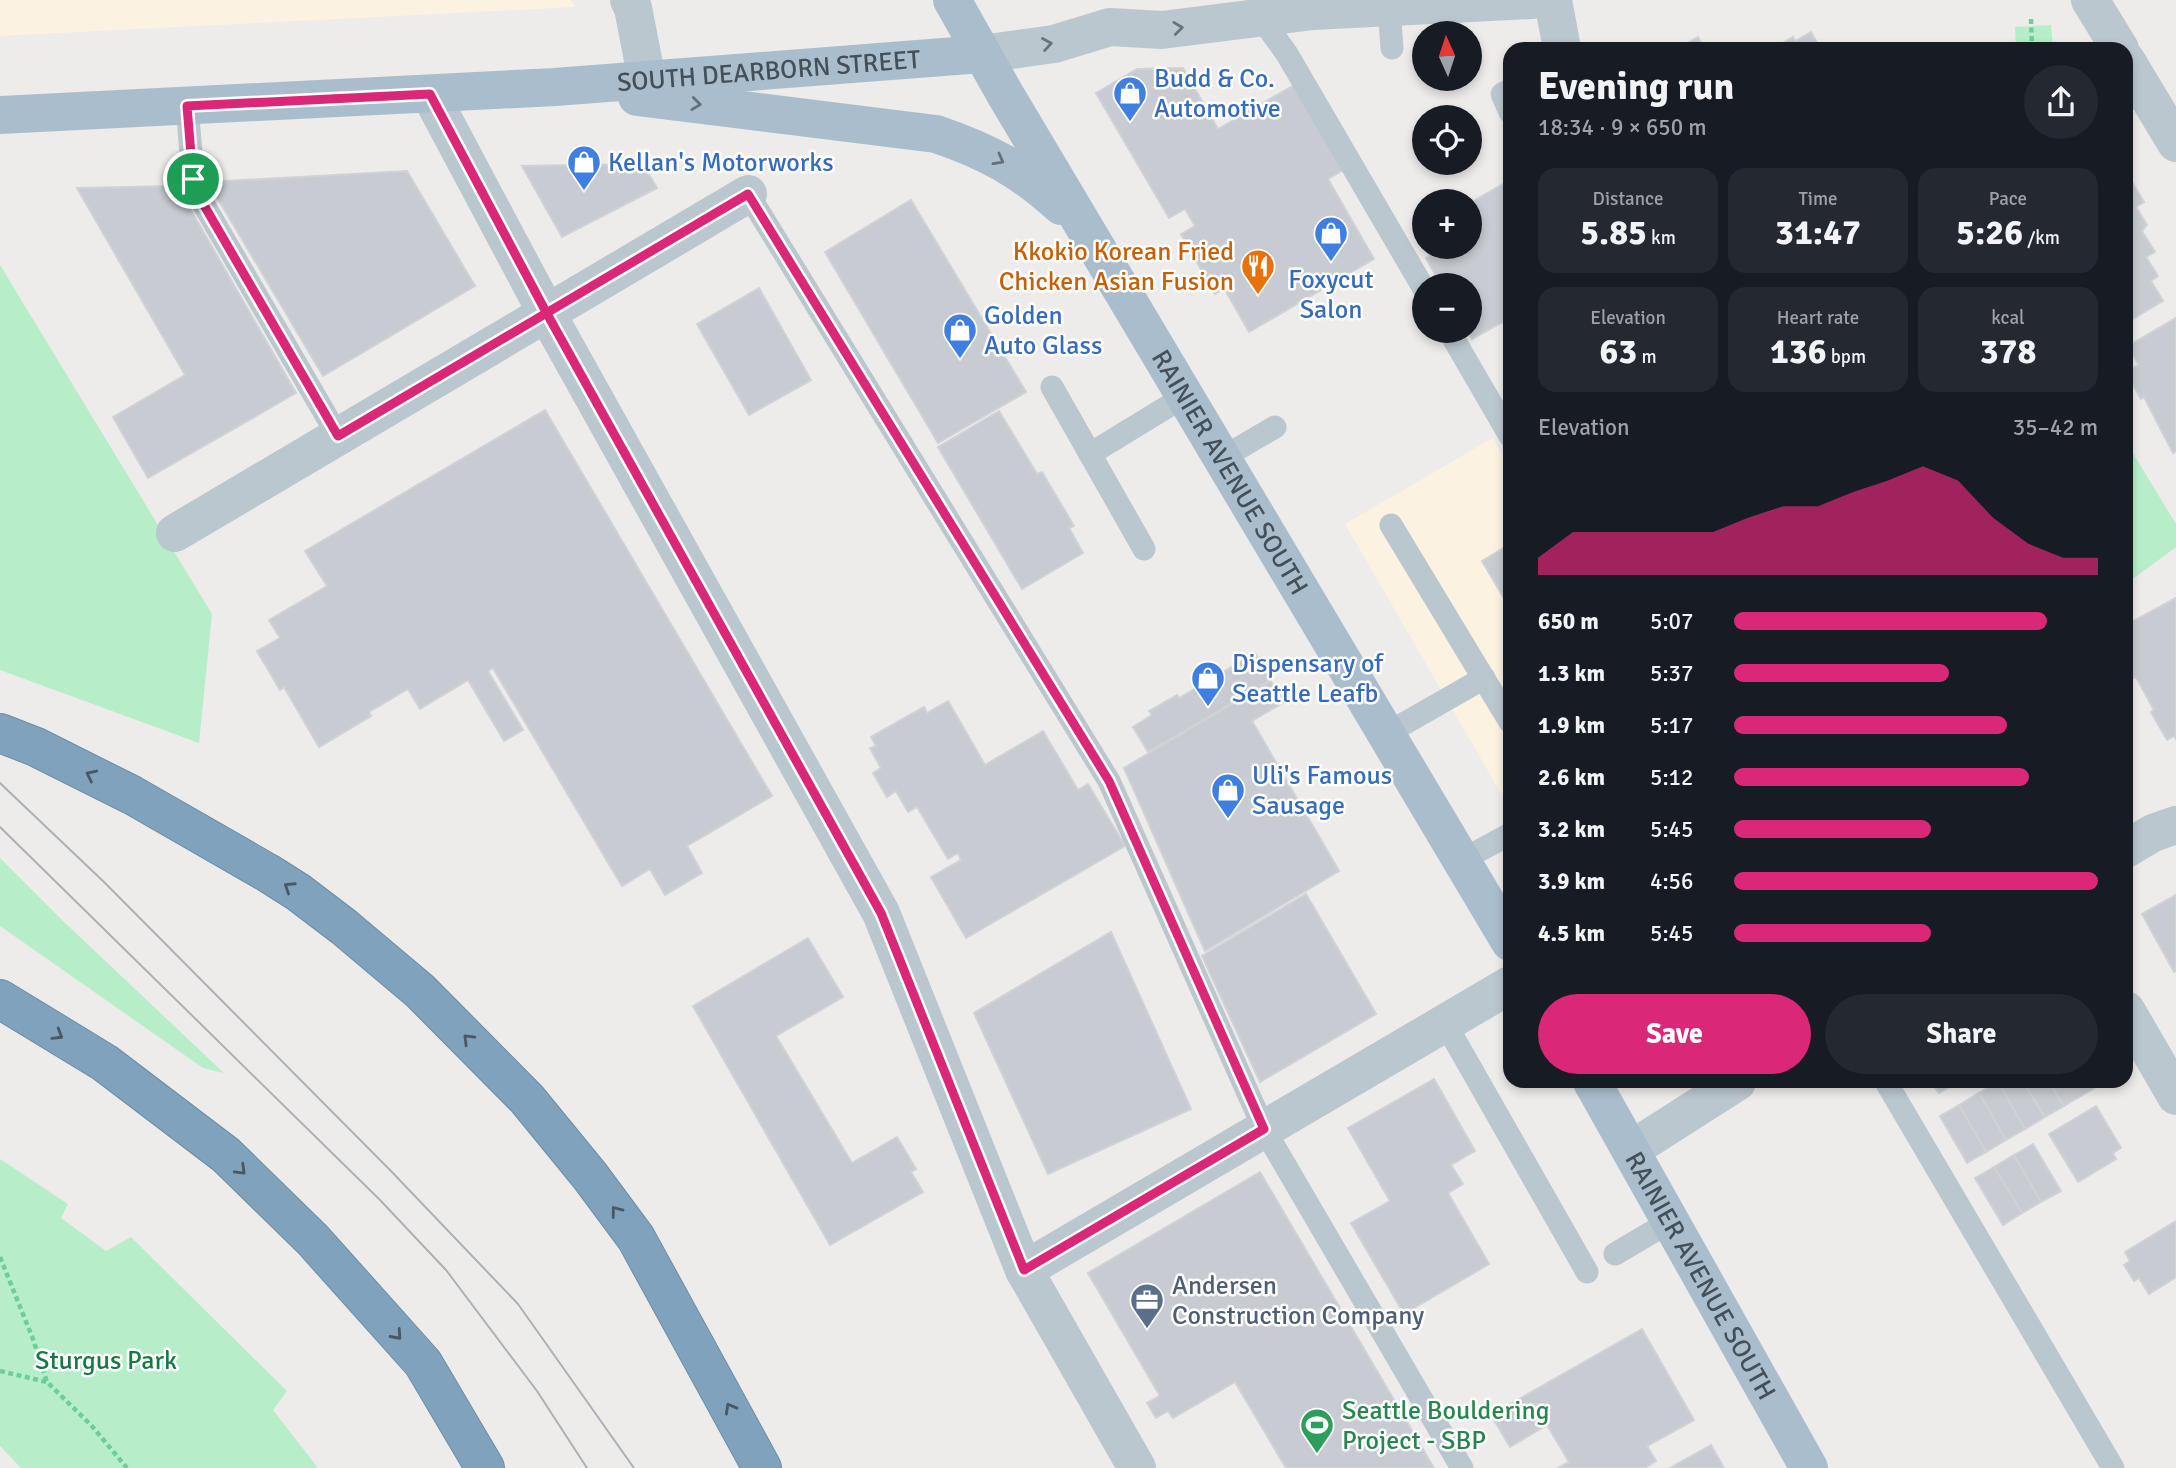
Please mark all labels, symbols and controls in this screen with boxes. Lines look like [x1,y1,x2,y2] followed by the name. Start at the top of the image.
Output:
[1172,20,1184,35] one-way arrow
[1412,21,1482,91] north arrow
[1412,21,1482,343] map controls
[1041,37,1053,52] one-way arrow
[616,44,922,99] street label: SOUTH DEARBORN STREET
[1154,63,1281,125] place label: Budd & Co. Automotive
[1538,63,1734,110] text: Evening run
[2024,65,2098,139] button: share
[1111,74,1149,123] shop icon: Budd & Co. Automotive
[690,97,702,112] one-way arrow
[1412,105,1482,175] button: locate
[1538,113,1707,142] text: 18:34 · 9 × 650 m
[565,143,603,192] shop icon: Kellan's Motorworks
[608,147,834,179] place label: Kellan's Motorworks
[163,149,223,209] pin
[992,152,1005,165] one-way arrow
[174,160,212,198] icon: arrive
[1593,187,1663,211] text: Distance
[1798,187,1838,211] text: Time
[1989,187,2027,211] text: Pace
[1412,189,1482,259] button: +
[1580,211,1647,254] text: 5.85
[1775,211,1861,254] text: 31:47
[1956,211,2023,254] text: 5:26
[1312,214,1350,263] shop icon: Foxycut Salon
[1647,226,1676,250] text: km
[2023,226,2060,250] text: /km
[999,236,1234,298] place label: Kkokio Korean Fried Chicken Asian Fusion
[1239,247,1277,296] restaurant icon: Kkokio Korean Fried Chicken Asian Fusion
[1288,264,1374,326] place label: Foxycut Salon
[1412,273,1482,343] button: −
[984,300,1102,362] place label: Golden Auto Glass
[1590,306,1666,330] text: Elevation
[1777,306,1859,330] text: Heart rate
[1991,306,2025,330] text: kcal
[941,311,979,360] shop icon: Golden Auto Glass
[1599,330,1637,373] text: 63
[1770,330,1827,373] text: 136
[1980,330,2036,373] text: 378
[1144,344,1315,601] street label: RAINIER AVENUE SOUTH
[1637,345,1657,369] text: m
[1827,345,1866,369] text: bpm
[1538,413,1630,442] text: Elevation
[2013,413,2098,442] text: 35–42 m
[1538,607,1599,636] text: 650 m
[1650,607,1693,636] text: 5:07
[1232,648,1384,710] place label: Dispensary of Seattle Leafb
[1189,659,1227,708] shop icon: Dispensary of Seattle Leafb
[1538,659,1605,688] text: 1.3 km
[1650,659,1693,688] text: 5:37
[1538,711,1605,740] text: 1.9 km
[1650,711,1693,740] text: 5:17
[1252,760,1392,822] place label: Uli's Famous Sausage
[1538,763,1605,792] text: 2.6 km
[1650,763,1693,792] text: 5:12
[86,769,98,783] one-way arrow
[1209,771,1247,820] shop icon: Uli's Famous Sausage
[1538,815,1605,844] text: 3.2 km
[1650,815,1693,844] text: 5:45
[1538,867,1605,896] text: 3.9 km
[1650,867,1693,896] text: 4:56
[284,882,297,895] one-way arrow
[1538,919,1605,948] text: 4.5 km
[1650,919,1693,948] text: 5:45
[1538,994,1811,1074] button: Save
[1825,994,2098,1074] button: Share
[51,1026,64,1039] one-way arrow
[463,1035,476,1048] one-way arrow
[1617,1146,1782,1406] street label: RAINIER AVENUE SOUTH
[233,1161,246,1174] one-way arrow
[612,1206,625,1219] one-way arrow
[1172,1270,1424,1332] place label: Andersen Construction Company
[1128,1281,1166,1330] office icon: Andersen Construction Company
[389,1327,402,1340] one-way arrow
[35,1345,177,1377] park label: Sturgus Park
[1342,1395,1549,1457] place label: Seattle Bouldering Project - SBP
[724,1403,738,1415] one-way arrow
[1298,1406,1336,1455] sports icon: Seattle Bouldering Project - SBP

